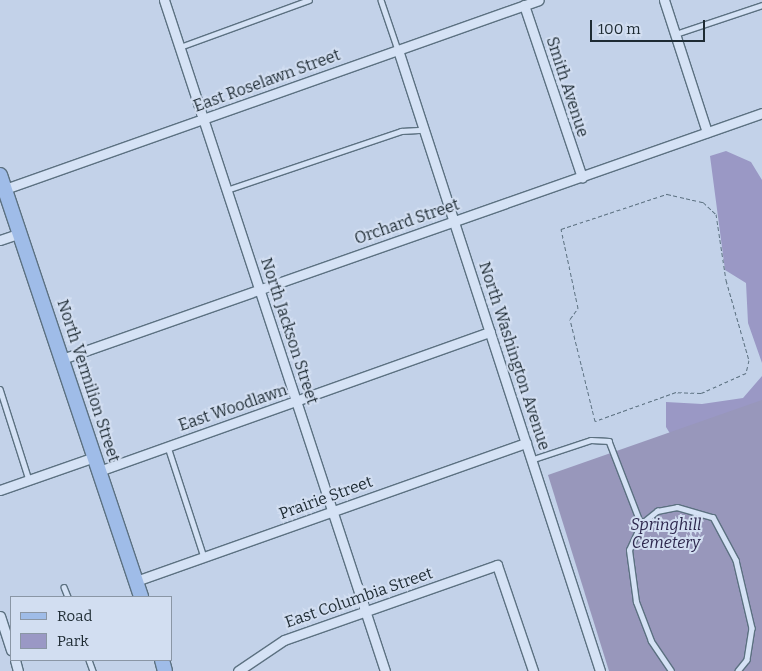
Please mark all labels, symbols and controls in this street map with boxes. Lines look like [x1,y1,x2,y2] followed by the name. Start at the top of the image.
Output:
[592,10,707,42] scale bar
[598,20,641,38] text: 100 m
[542,35,592,139] street label: Smith Avenue
[191,46,343,116] street label: East Roselawn Street
[352,195,462,249] street label: Orchard Street
[256,255,322,407] street label: North Jackson Street
[474,259,554,453] street label: North Washington Avenue
[53,297,123,465] street label: North Vermilion Street
[176,380,290,436] street label: East Woodlawn
[277,472,375,524] street label: Prairie Street
[631,515,701,553] park label: Springhill Cemetery
[283,564,435,632] street label: East Columbia Street
[10,596,172,661] legend
[57,607,92,625] text: Road
[57,632,89,650] text: Park

